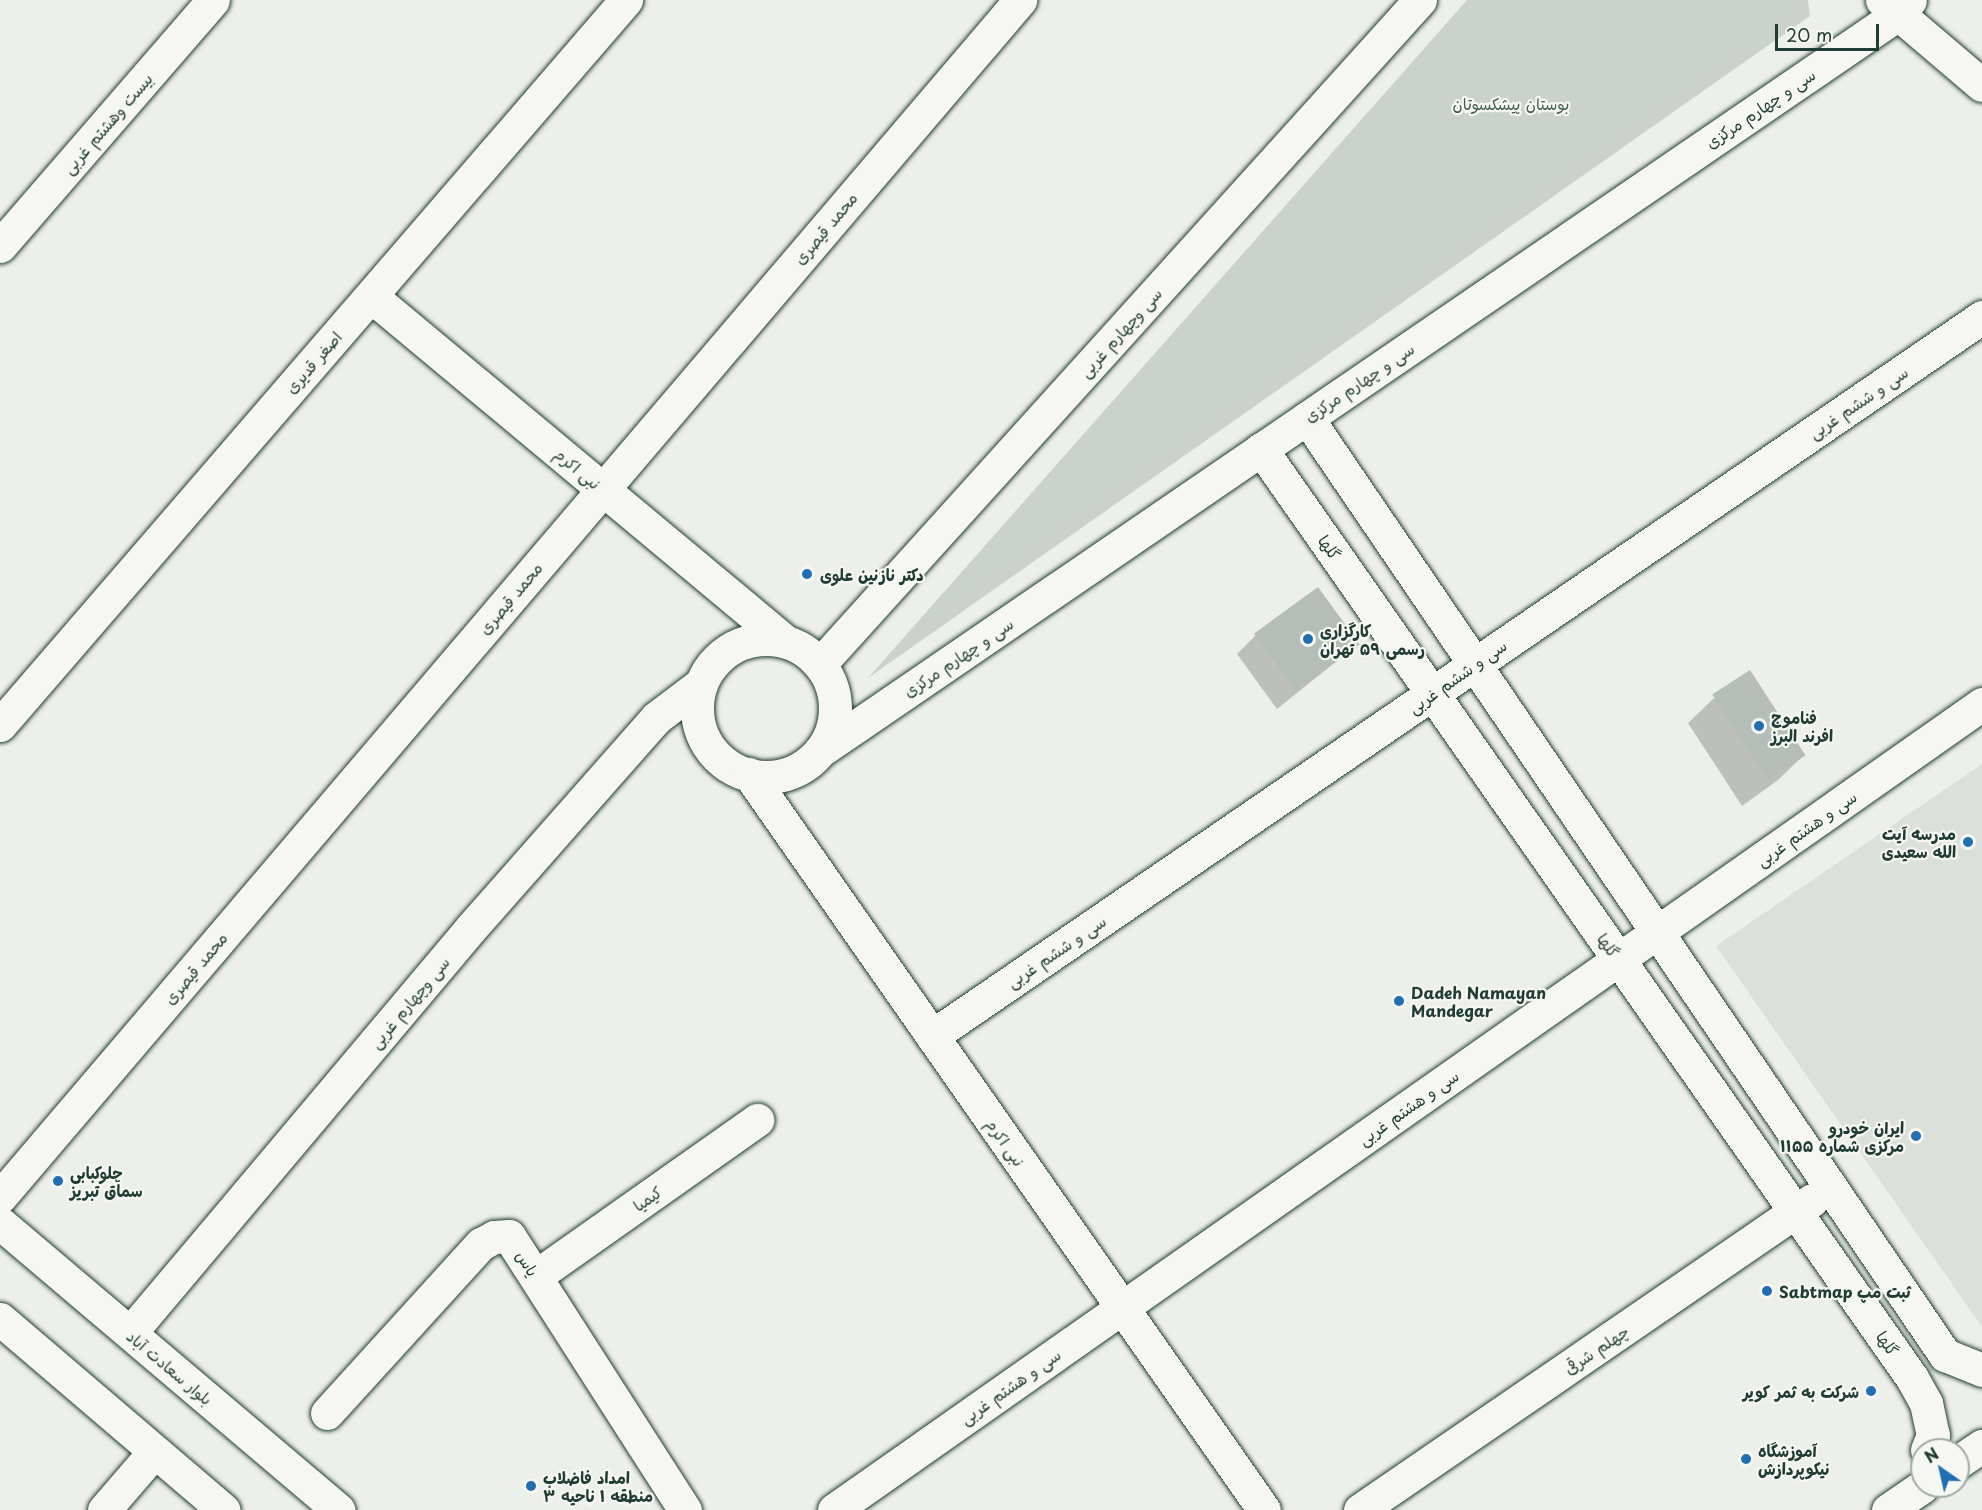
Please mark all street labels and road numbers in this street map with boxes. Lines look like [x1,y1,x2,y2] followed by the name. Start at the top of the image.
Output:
[1702,64,1818,152] street label: سی و چهارم مرکزی
[58,69,156,177] street label: بیست وهشتم غربی
[789,188,861,268] street label: محمد قیصری
[1075,283,1165,381] street label: سی وچهارم غربی
[281,327,345,397] street label: اصغر قدیری
[1301,338,1417,426] street label: سی و چهارم مرکزی
[1805,362,1911,442] street label: سی و ششم غربی
[551,443,605,493] street label: نبی اکرم
[1315,531,1345,563] street label: گلها
[474,558,546,638] street label: محمد قیصری
[900,613,1016,701] street label: سی و چهارم مرکزی
[1404,635,1510,717] street label: سی و ششم غربی
[1752,786,1860,870] street label: سی و هشتم غربی
[1003,911,1109,991] street label: سی و ششم غربی
[159,928,231,1008] street label: محمد قیصری
[1594,929,1624,961] street label: گلها
[365,952,453,1052] street label: سی وچهارم غربی
[1354,1065,1462,1149] street label: سی و هشتم غربی
[983,1114,1029,1170] street label: نبی اکرم
[629,1181,665,1215] street label: کیمیا
[513,1246,543,1280] street label: یاس
[1560,1320,1632,1378] street label: چهلم شرقی
[123,1326,217,1408] street label: بلوار سعادت آباد
[1873,1327,1903,1359] street label: گلها
[956,1344,1064,1428] street label: سی و هشتم غربی

